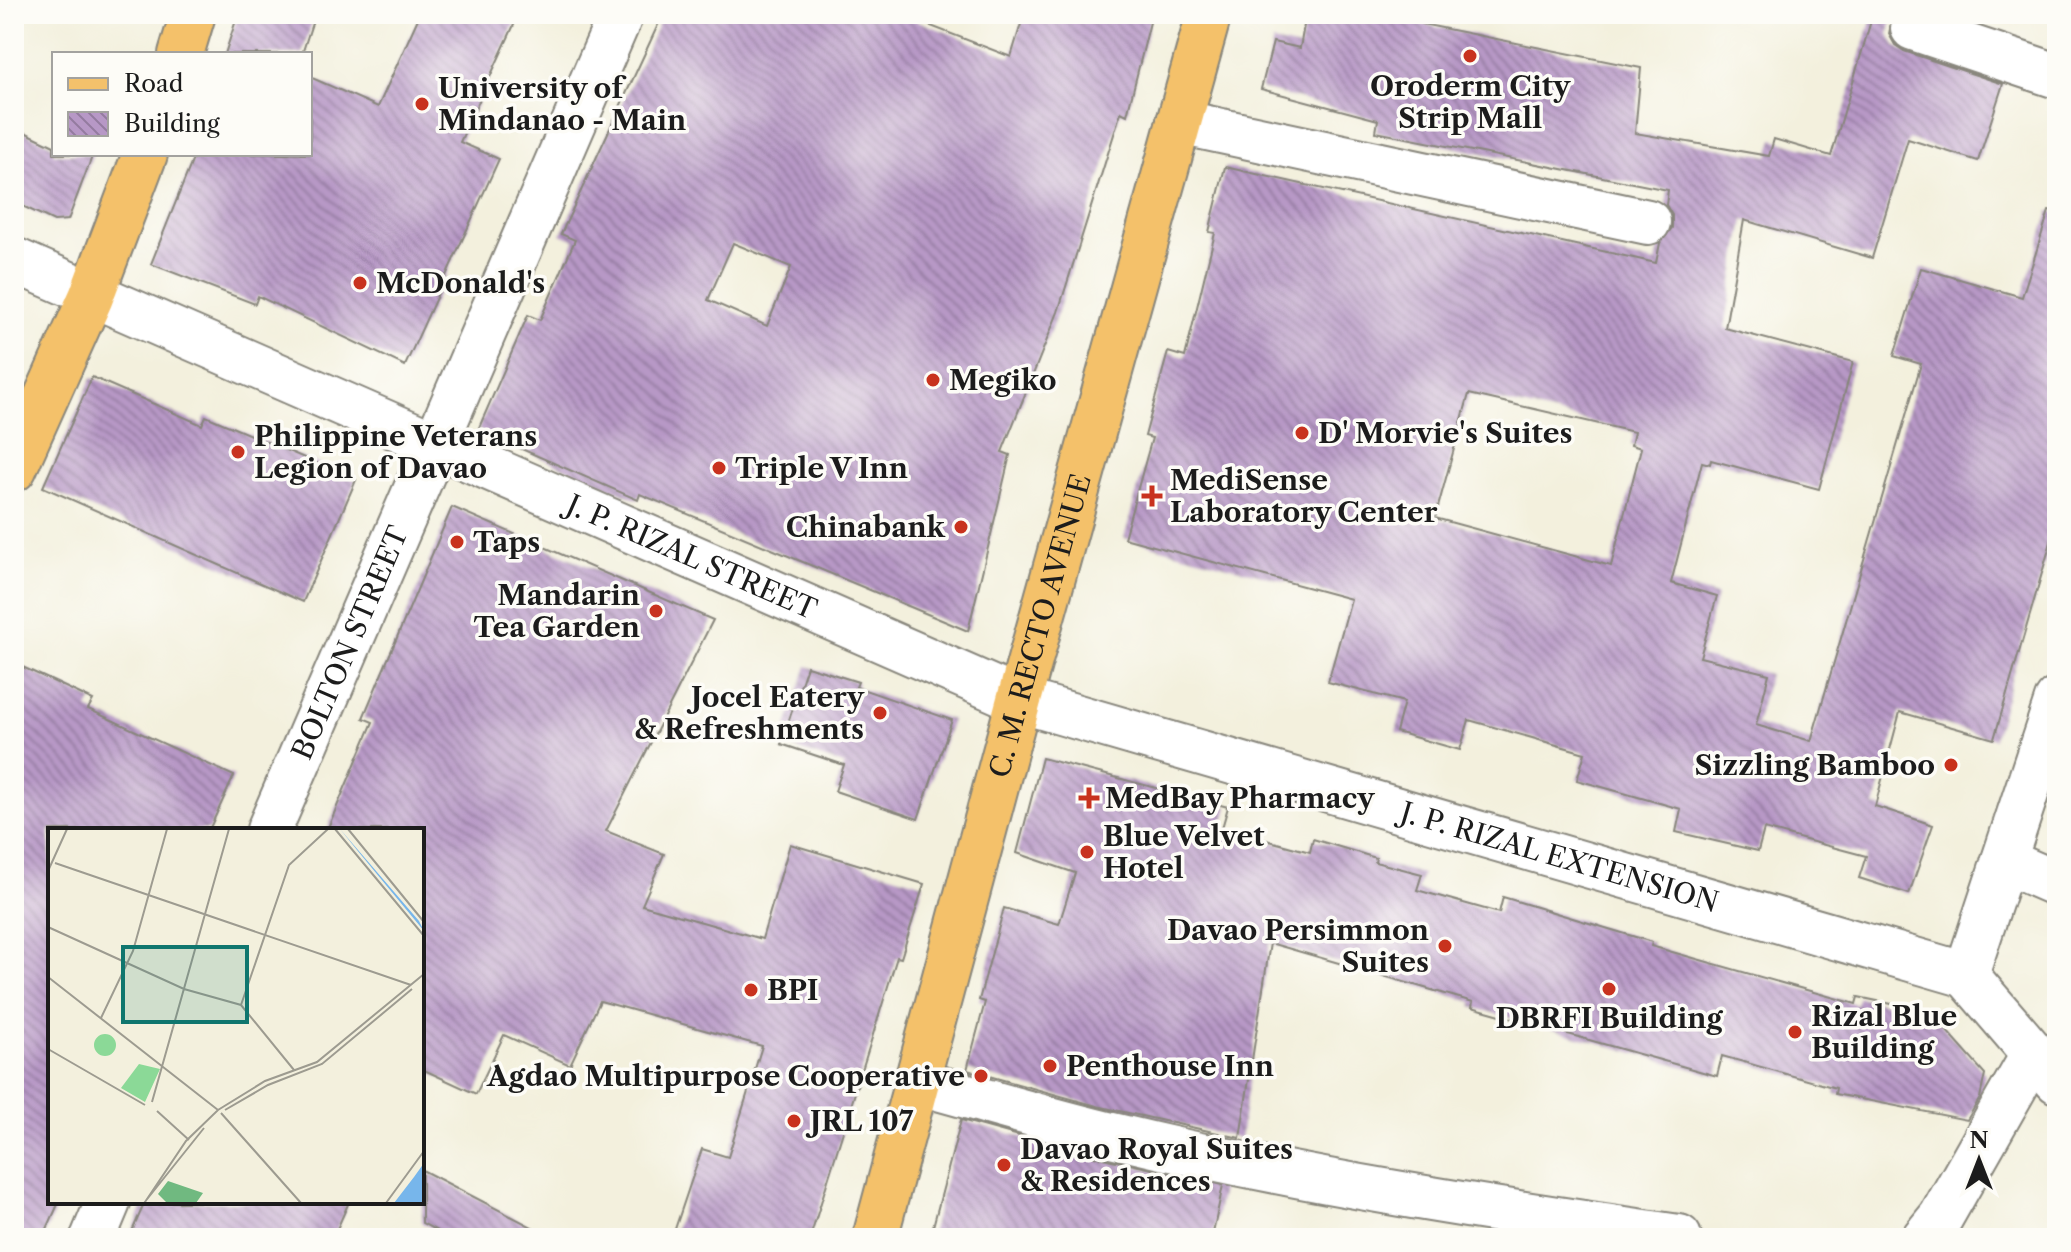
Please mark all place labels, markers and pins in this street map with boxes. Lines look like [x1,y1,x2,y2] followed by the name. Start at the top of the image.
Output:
[1461,47,1479,65] marker: Oroderm City Strip Mall
[1370,69,1571,135] place label: Oroderm City Strip Mall
[438,71,686,137] place label: University of Mindanao - Main
[413,95,431,113] marker: University of Mindanao - Main
[376,266,545,300] place label: McDonald's
[351,274,369,292] marker: McDonald's
[949,363,1057,397] place label: Megiko
[924,371,942,389] marker: Megiko
[1318,416,1572,450] place label: D' Morvie's Suites
[254,419,537,485] place label: Philippine Veterans Legion of Davao
[1293,424,1311,442] marker: D' Morvie's Suites
[229,443,247,461] marker: Philippine Veterans Legion of Davao
[735,451,908,485] place label: Triple V Inn
[710,459,728,477] marker: Triple V Inn
[1170,463,1438,529] place label: MediSense Laboratory Center
[1141,485,1163,507] marker: MediSense Laboratory Center
[786,510,946,544] place label: Chinabank
[952,518,970,536] marker: Chinabank
[473,525,540,559] place label: Taps
[448,533,466,551] marker: Taps
[473,578,640,644] place label: Mandarin Tea Garden
[647,602,665,620] marker: Mandarin Tea Garden
[634,680,865,746] place label: Jocel Eatery & Refreshments
[871,704,889,722] marker: Jocel Eatery & Refreshments
[1694,748,1935,782] place label: Sizzling Bamboo
[1942,756,1960,774] marker: Sizzling Bamboo
[1105,781,1375,815] place label: MedBay Pharmacy
[1080,789,1098,807] marker: MedBay Pharmacy
[1103,819,1265,885] place label: Blue Velvet Hotel
[1078,843,1096,861] marker: Blue Velvet Hotel
[1167,913,1429,979] place label: Davao Persimmon Suites
[1436,937,1454,955] marker: Davao Persimmon Suites
[767,973,819,1007] place label: BPI
[1600,980,1618,998] marker: DBRFI Building
[742,981,760,999] marker: BPI
[1811,999,1957,1065] place label: Rizal Blue Building
[1495,1001,1723,1035] place label: DBRFI Building
[1786,1023,1804,1041] marker: Rizal Blue Building
[1066,1049,1274,1083] place label: Penthouse Inn
[1041,1057,1059,1075] marker: Penthouse Inn
[486,1059,965,1093] place label: Agdao Multipurpose Cooperative
[972,1067,990,1085] marker: Agdao Multipurpose Cooperative
[805,1104,914,1138] place label: JRL 107
[785,1112,803,1130] marker: JRL 107
[1020,1132,1293,1198] place label: Davao Royal Suites & Residences
[995,1156,1013,1174] marker: Davao Royal Suites & Residences

